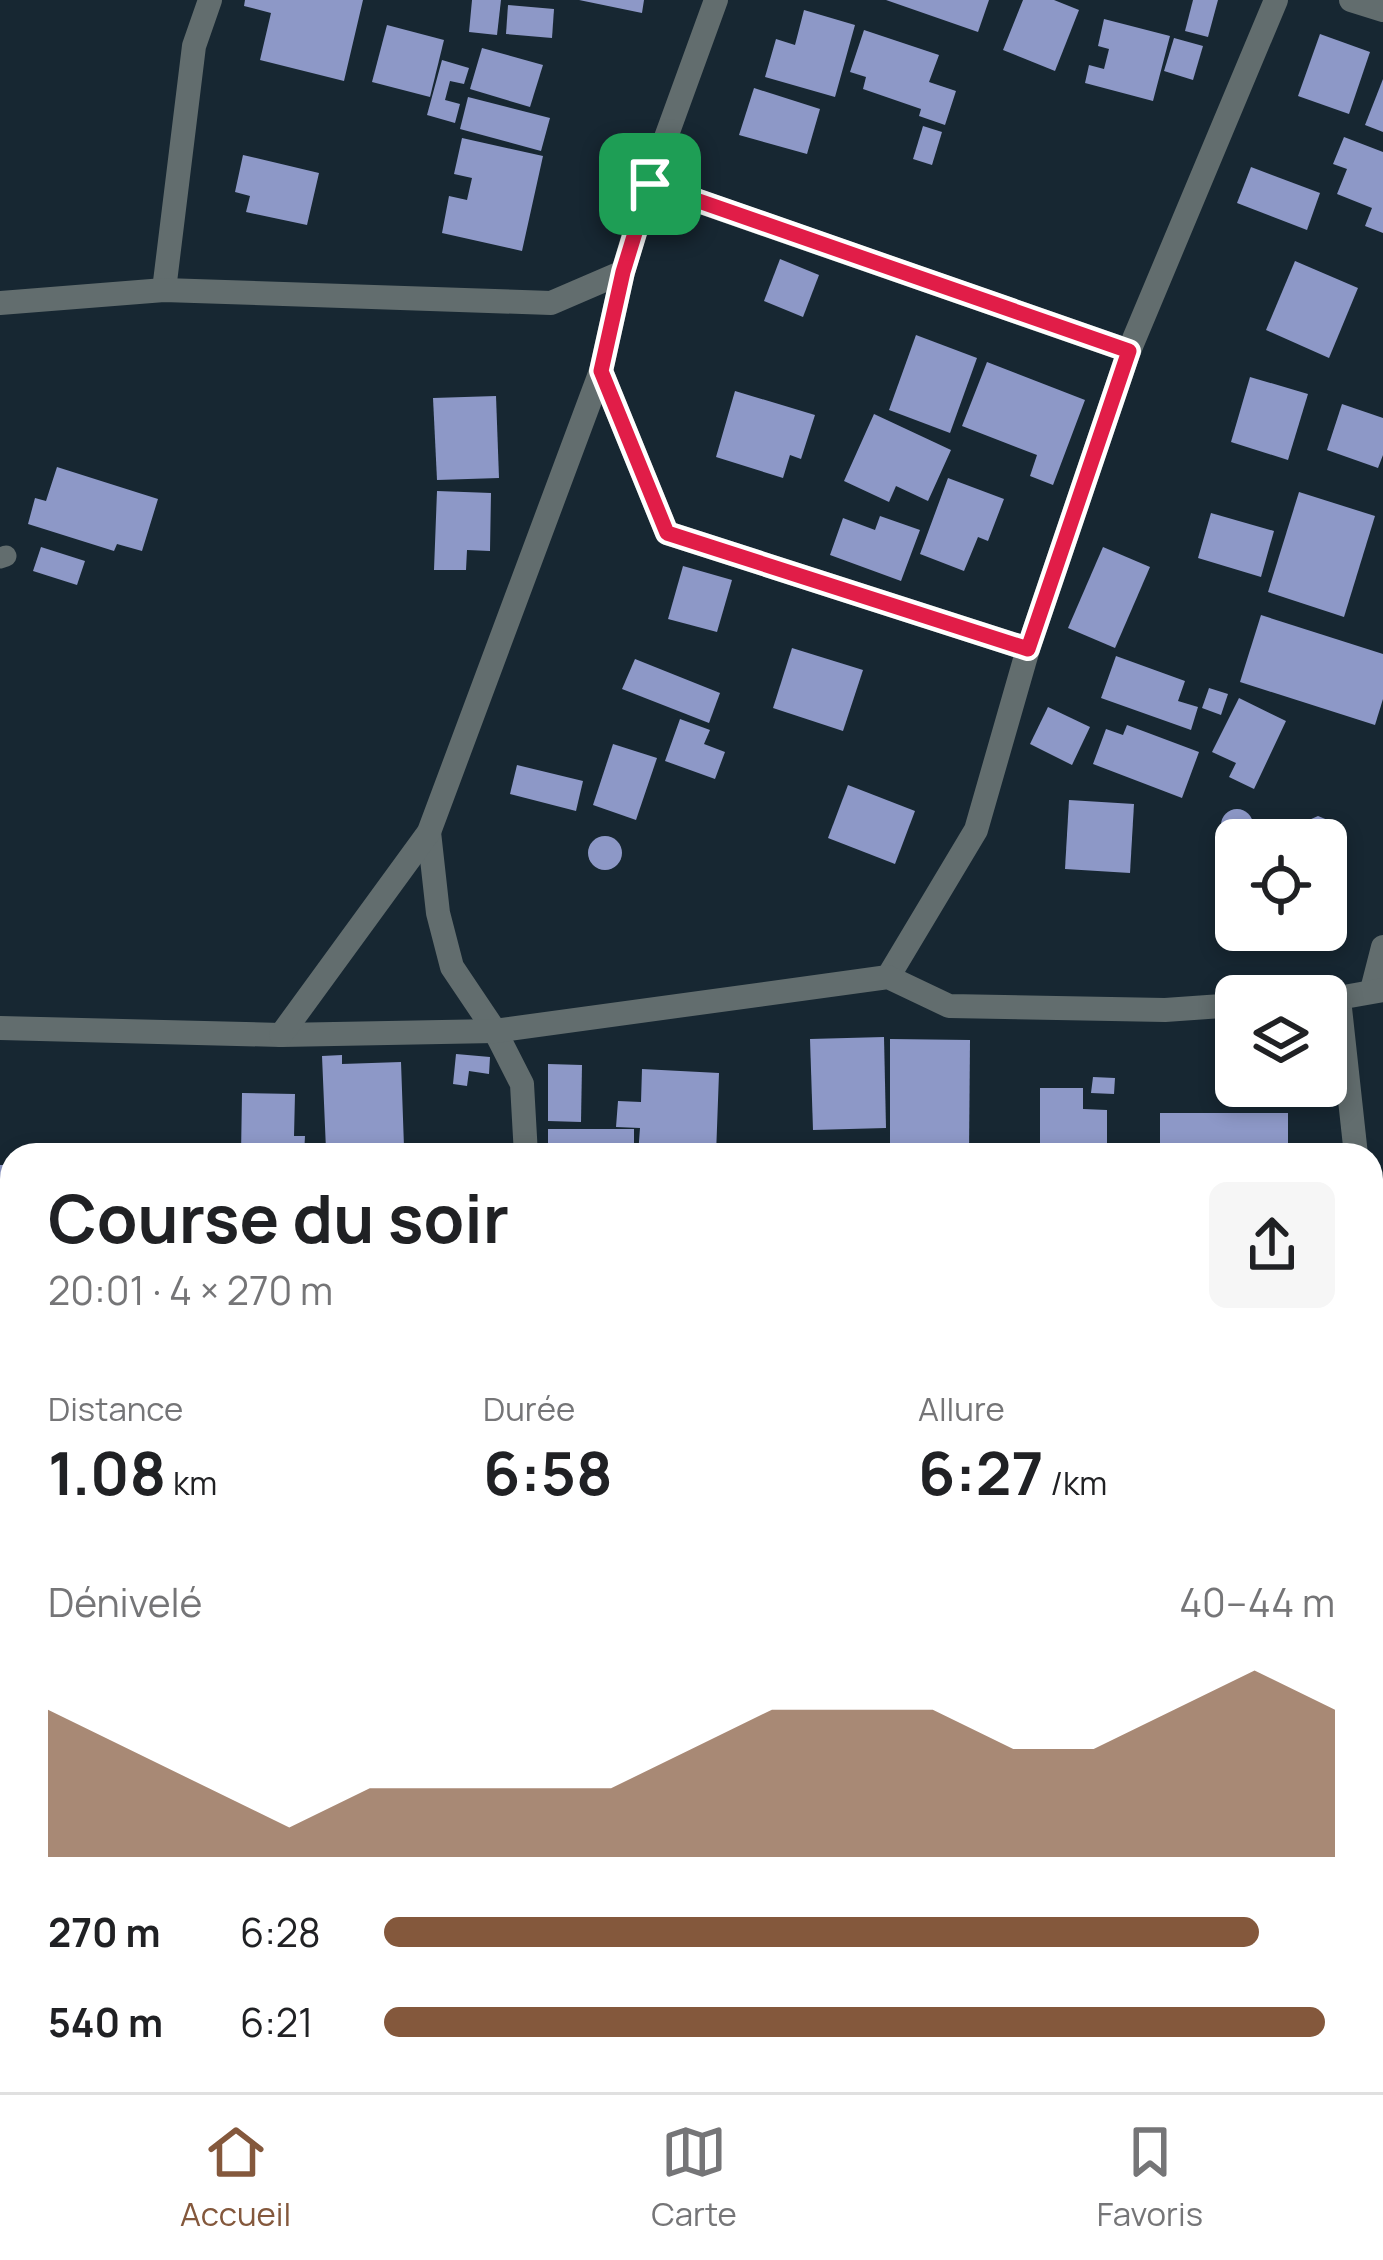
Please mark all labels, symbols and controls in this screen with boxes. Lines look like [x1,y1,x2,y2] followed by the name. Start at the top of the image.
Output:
[599,133,701,235] pin
[617,151,683,217] icon: arrive
[1215,819,1347,1107] map controls
[1215,819,1347,951] button: locate
[1215,975,1347,1107] button: layers
[48,1173,509,1263] text: Course du soir
[1209,1182,1335,1308] button: share
[48,1263,333,1317] text: 20:01 · 4 × 270 m
[48,1386,183,1431] text: Distance
[483,1386,575,1431] text: Durée
[918,1386,1005,1431] text: Allure
[48,1431,166,1513] text: 1.08
[483,1431,613,1513] text: 6:58
[918,1431,1044,1513] text: 6:27
[166,1460,217,1505] text: km
[1044,1460,1107,1505] text: /km
[48,1575,202,1629] text: Dénivelé
[1179,1575,1335,1629] text: 40–44 m
[48,1905,161,1959] text: 270 m
[240,1905,321,1959] text: 6:28
[48,1995,163,2049] text: 540 m
[240,1995,313,2049] text: 6:21
[180,2119,291,2236] tab: Accueil
[651,2119,737,2236] tab: Carte
[1097,2119,1203,2236] tab: Favoris

